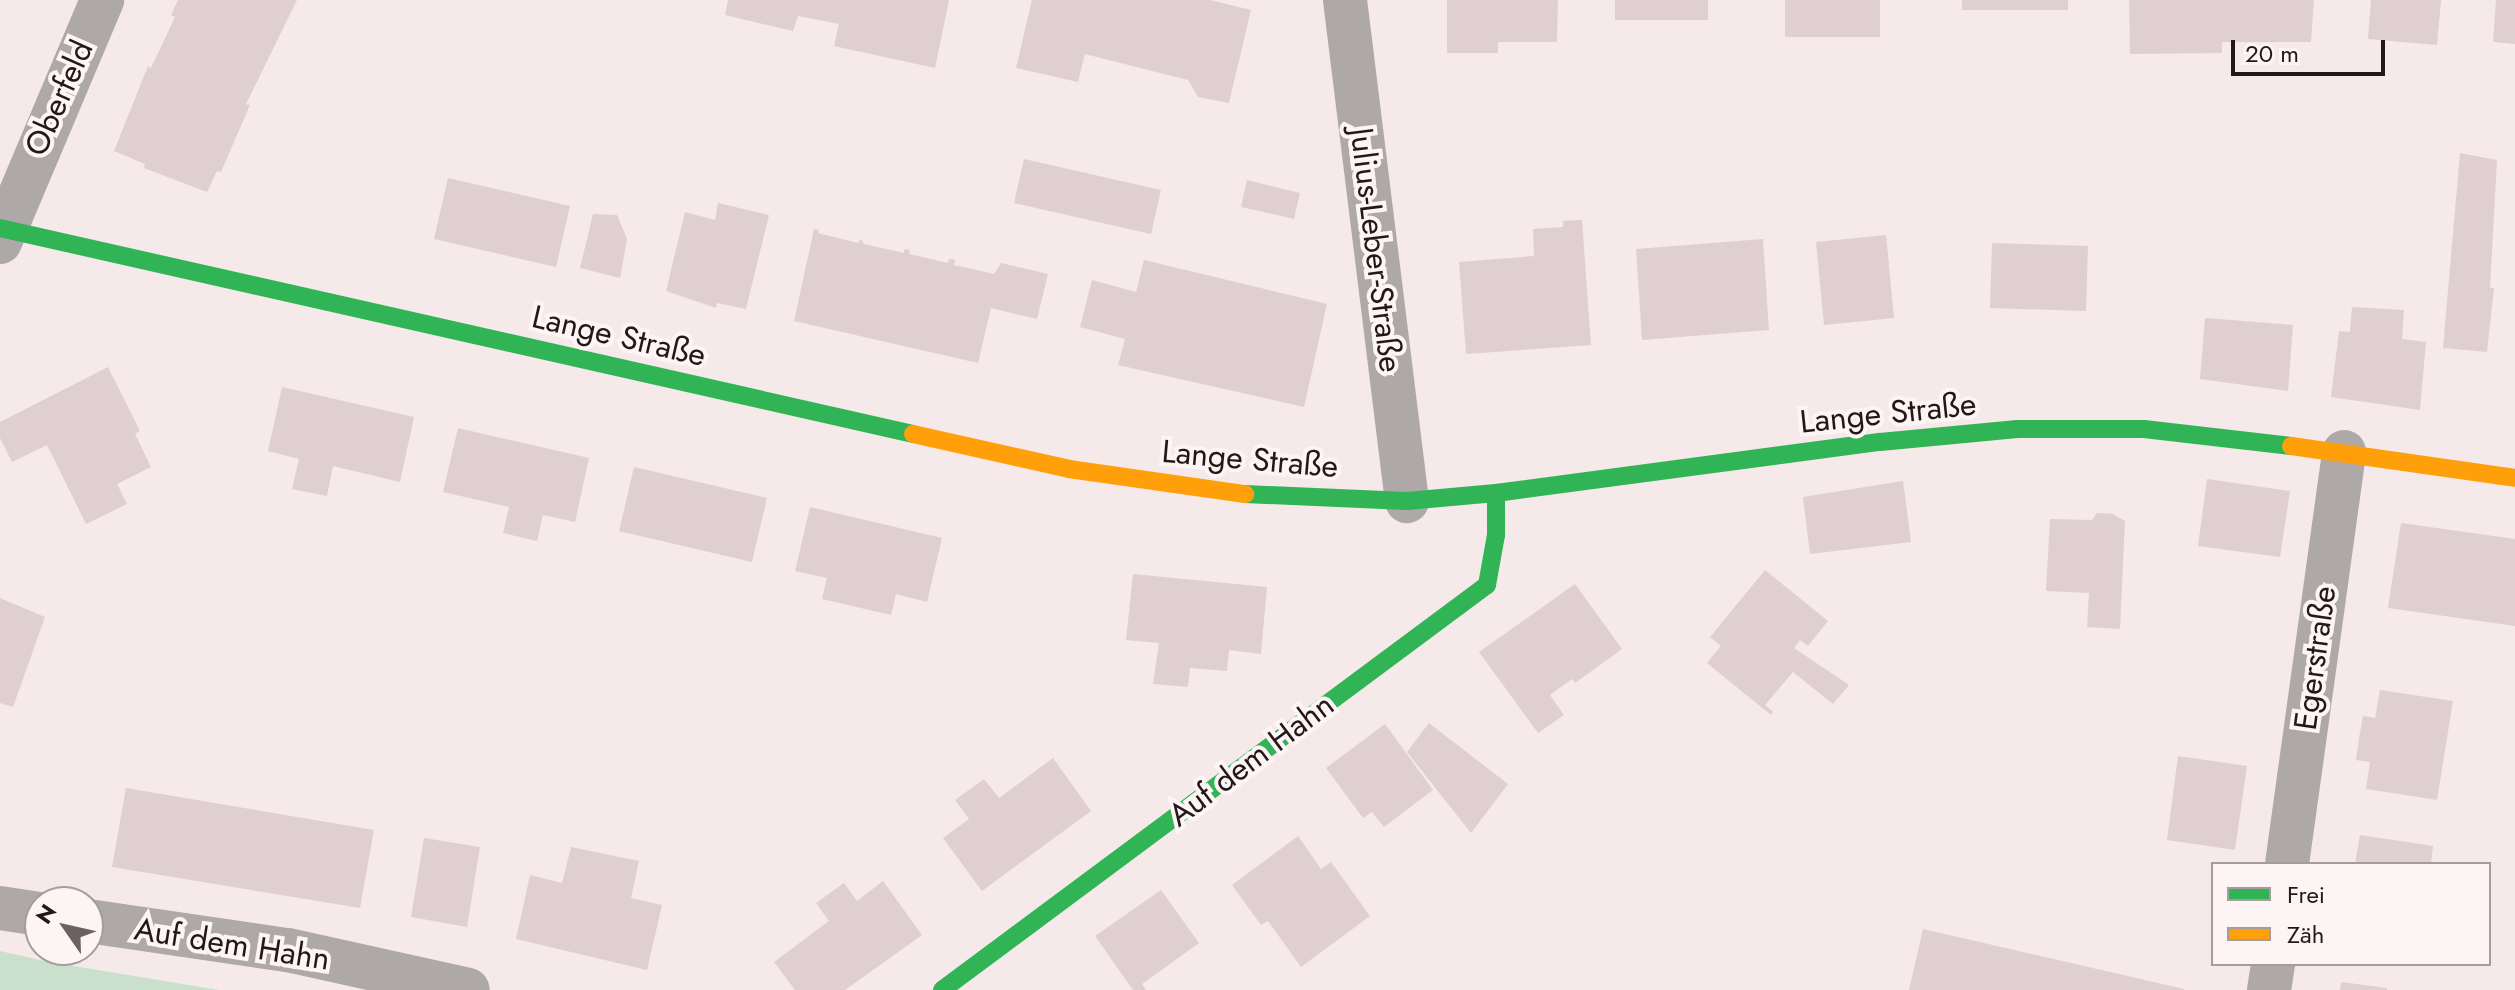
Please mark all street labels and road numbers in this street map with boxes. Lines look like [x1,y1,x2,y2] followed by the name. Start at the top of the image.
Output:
[17,34,101,162] street label: Oberfeld
[1342,126,1410,374] street label: Julius-Leber-Straße
[528,297,710,375] street label: Lange Straße
[1798,385,1978,441] street label: Lange Straße
[1160,432,1340,486] street label: Lange Straße
[2286,584,2344,732] street label: Egerstraße
[1161,685,1341,835] street label: Auf dem Hahn
[132,910,332,978] street label: Auf dem Hahn

